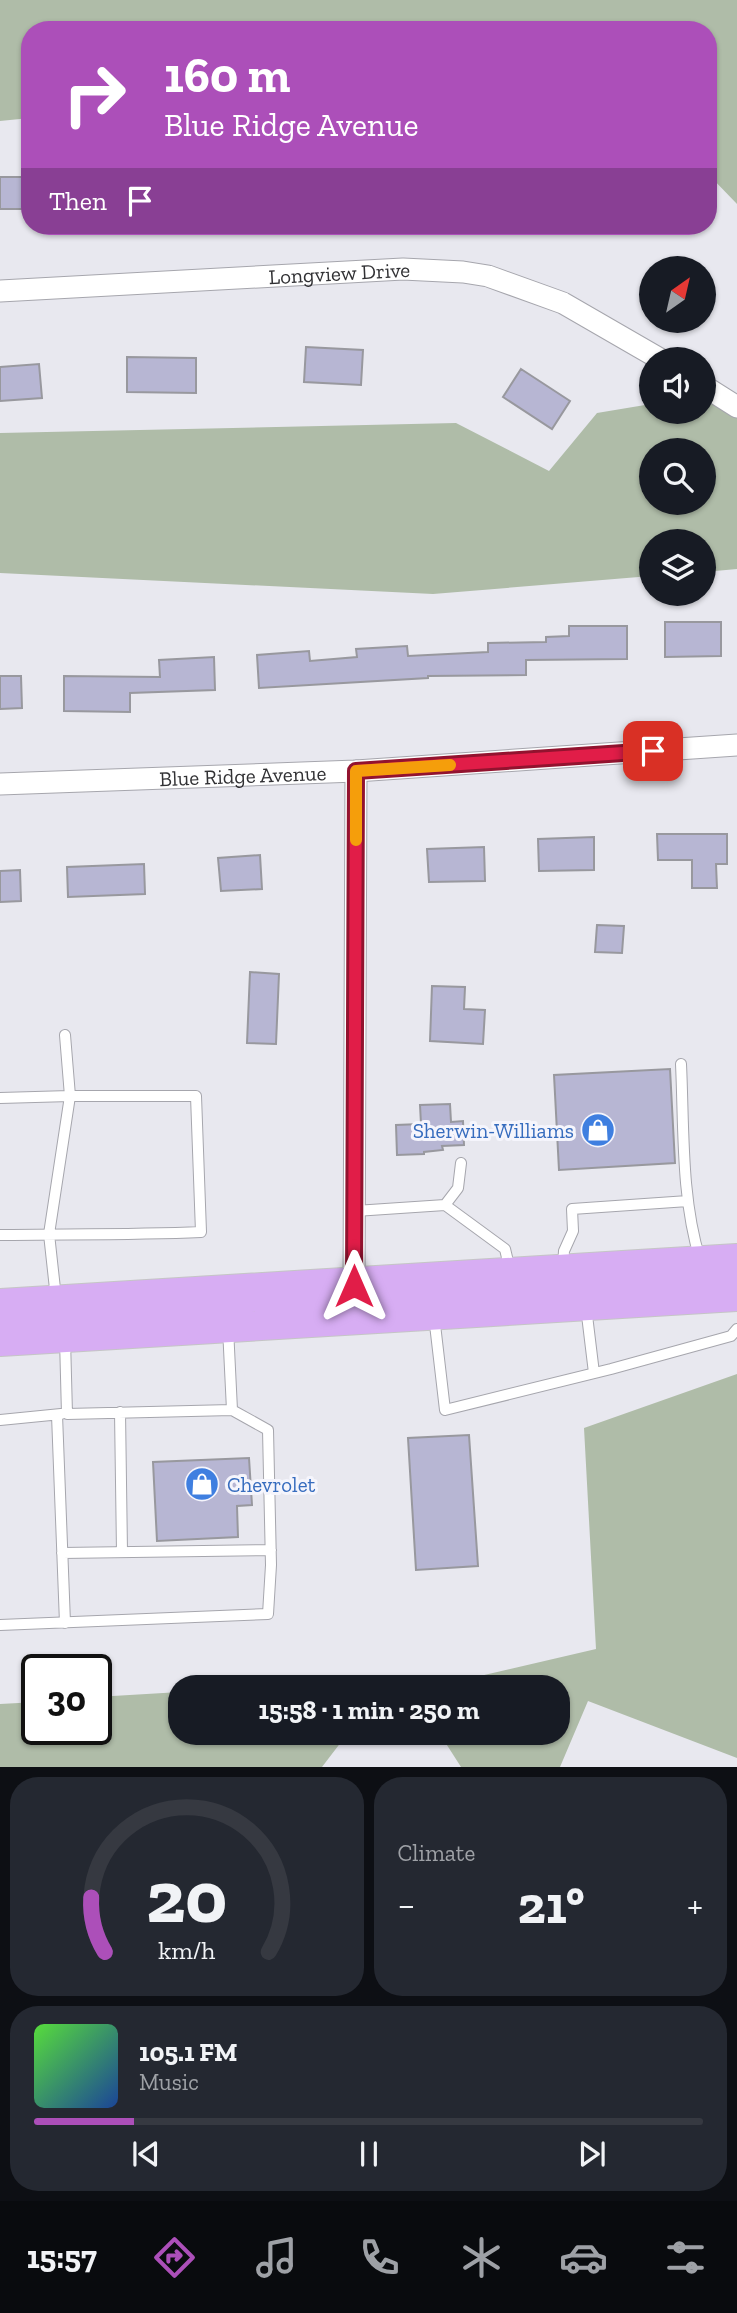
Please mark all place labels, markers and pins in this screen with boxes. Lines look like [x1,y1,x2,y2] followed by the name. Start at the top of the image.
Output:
[623,721,683,781] pin
[579,1111,617,1149] shop icon: Sherwin-Williams
[413,1118,574,1143] place label: Sherwin-Williams
[183,1465,221,1503] shop icon: Chevrolet
[227,1472,316,1497] place label: Chevrolet

